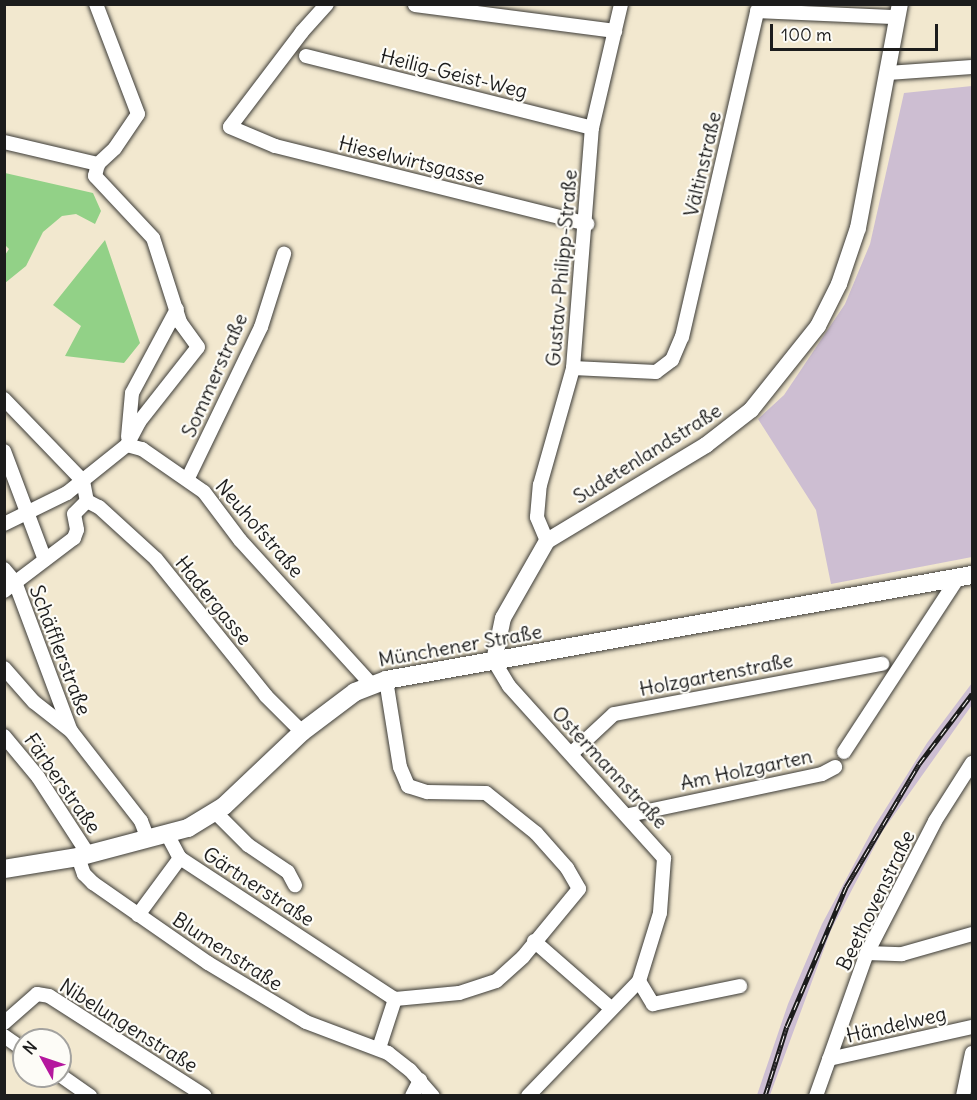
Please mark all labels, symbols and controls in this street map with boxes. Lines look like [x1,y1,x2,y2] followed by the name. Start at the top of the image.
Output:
[773,12,941,50] scale bar
[781,23,832,46] text: 100 m
[378,43,530,103] street label: Heilig-Geist-Weg
[678,109,726,219] street label: Vältinstraße
[336,130,488,190] street label: Hieselwirtsgasse
[540,168,582,368] street label: Gustav-Philipp-Straße
[176,309,252,441] street label: Sommerstraße
[568,398,726,508] street label: Sudetenlandstraße
[211,474,309,582] street label: Neuhofstraße
[171,551,257,649] street label: Hadergasse
[25,581,97,719] street label: Schäfflerstraße
[376,619,544,671] street label: Münchener Straße
[637,647,795,701] street label: Holzgartenstraße
[547,701,673,833] street label: Ostermannstraße
[20,728,106,838] street label: Färberstraße
[678,743,814,795] street label: Am Holzgarten
[831,826,919,974] street label: Beethovenstraße
[199,841,319,931] street label: Gärtnerstraße
[169,907,287,995] street label: Blumenstraße
[56,973,202,1077] street label: Nibelungenstraße
[844,1001,948,1047] street label: Händelweg
[12,1028,72,1088] north arrow
[19,1037,41,1058] text: N

